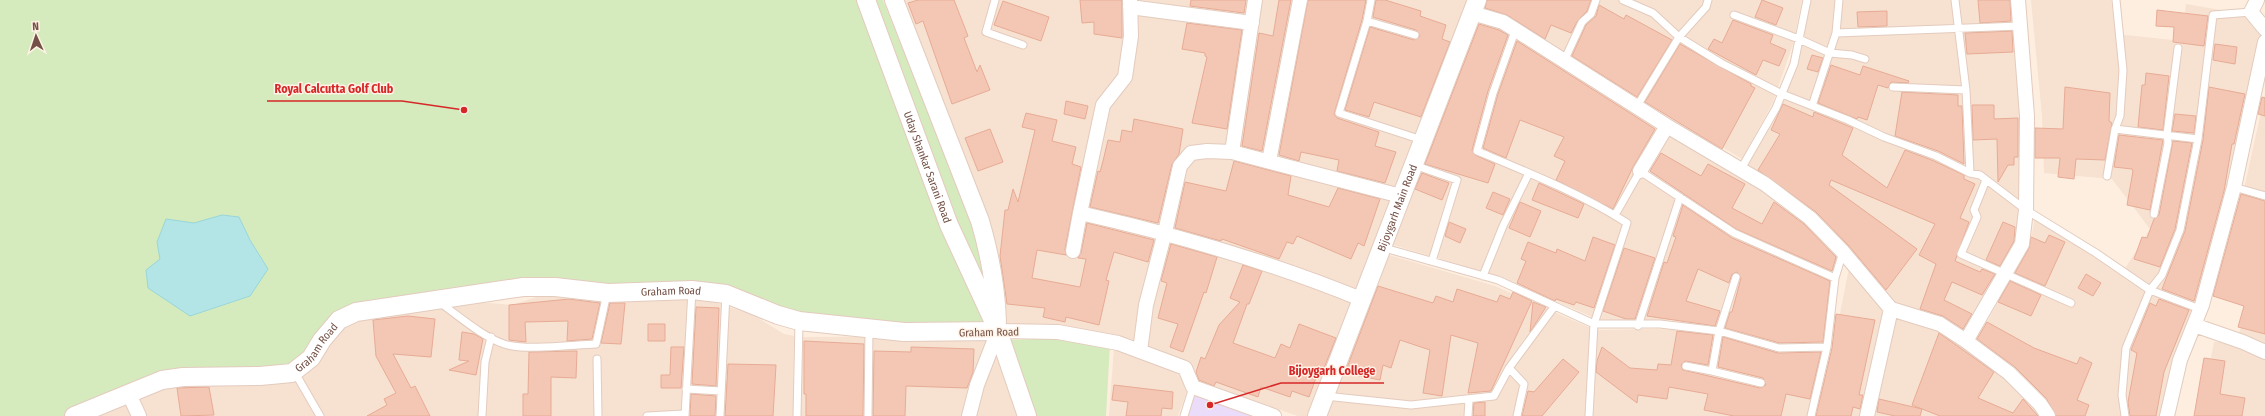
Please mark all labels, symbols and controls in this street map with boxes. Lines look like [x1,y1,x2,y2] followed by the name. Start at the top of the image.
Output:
[16,16,56,56] north arrow
[32,20,39,33] text: N
[267,77,402,101] callout: Royal Calcutta Golf Club
[275,82,394,96] text: Royal Calcutta Golf Club
[901,109,954,225] street label: Uday Shankar Sarani Road
[1375,163,1420,253] street label: Bijoygarh Main Road
[641,284,702,299] street label: Graham Road
[293,321,341,375] street label: Graham Road
[959,325,1019,340] street label: Graham Road
[1281,359,1384,383] callout: Bijoygarh College
[1289,364,1375,378] text: Bijoygarh College

